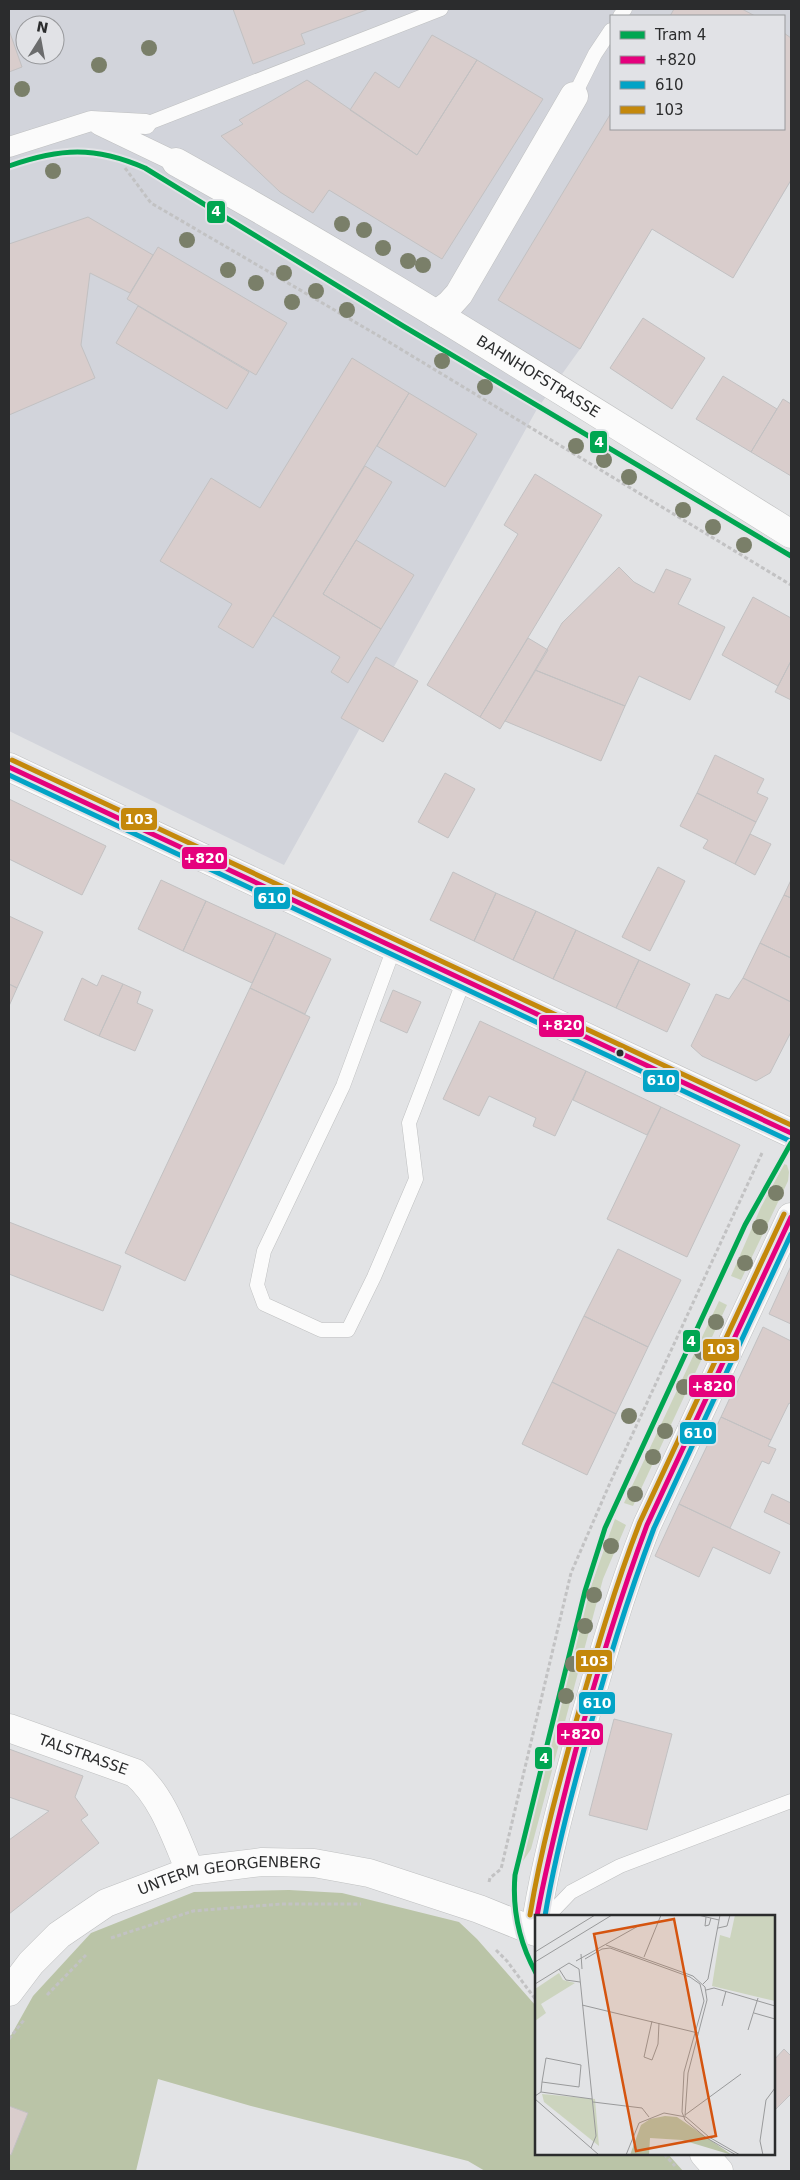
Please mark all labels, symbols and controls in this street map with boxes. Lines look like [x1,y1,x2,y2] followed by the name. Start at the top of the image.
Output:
[15,15,65,65] north arrow
[610,15,785,130] legend
[35,18,50,36] text: N
[654,26,706,44] text: Tram 4
[655,51,696,69] text: +820
[655,76,684,94] text: 610
[655,101,684,119] text: 103
[206,200,226,224] line badge: 4
[211,203,221,219] text: 4
[473,332,603,421] street label: BAHNHOFSTRASSE
[589,430,608,454] line badge: 4
[594,434,604,450] text: 4
[120,807,158,831] line badge: 103
[124,811,154,827] text: 103
[181,846,228,870] line badge: +820
[184,850,225,866] text: +820
[253,886,291,910] line badge: 610
[257,890,287,906] text: 610
[538,1014,585,1038] line badge: +820
[542,1017,583,1033] text: +820
[615,1048,625,1058] unlabelled marker
[642,1069,680,1093] line badge: 610
[646,1072,676,1088] text: 610
[682,1329,701,1353] line badge: 4
[686,1333,696,1349] text: 4
[702,1338,740,1362] line badge: 103
[706,1341,736,1357] text: 103
[688,1374,736,1398] line badge: +820
[692,1378,733,1394] text: +820
[679,1421,717,1445] line badge: 610
[683,1425,713,1441] text: 610
[575,1649,613,1673] line badge: 103
[579,1653,609,1669] text: 103
[578,1691,616,1715] line badge: 610
[582,1695,612,1711] text: 610
[556,1722,604,1746] line badge: +820
[560,1726,601,1742] text: +820
[35,1730,131,1779] street label: TALSTRASSE
[534,1746,553,1770] line badge: 4
[539,1750,549,1766] text: 4
[135,1853,322,1899] street label: UNTERM GEORGENBERG
[535,1915,775,2155] inset map

